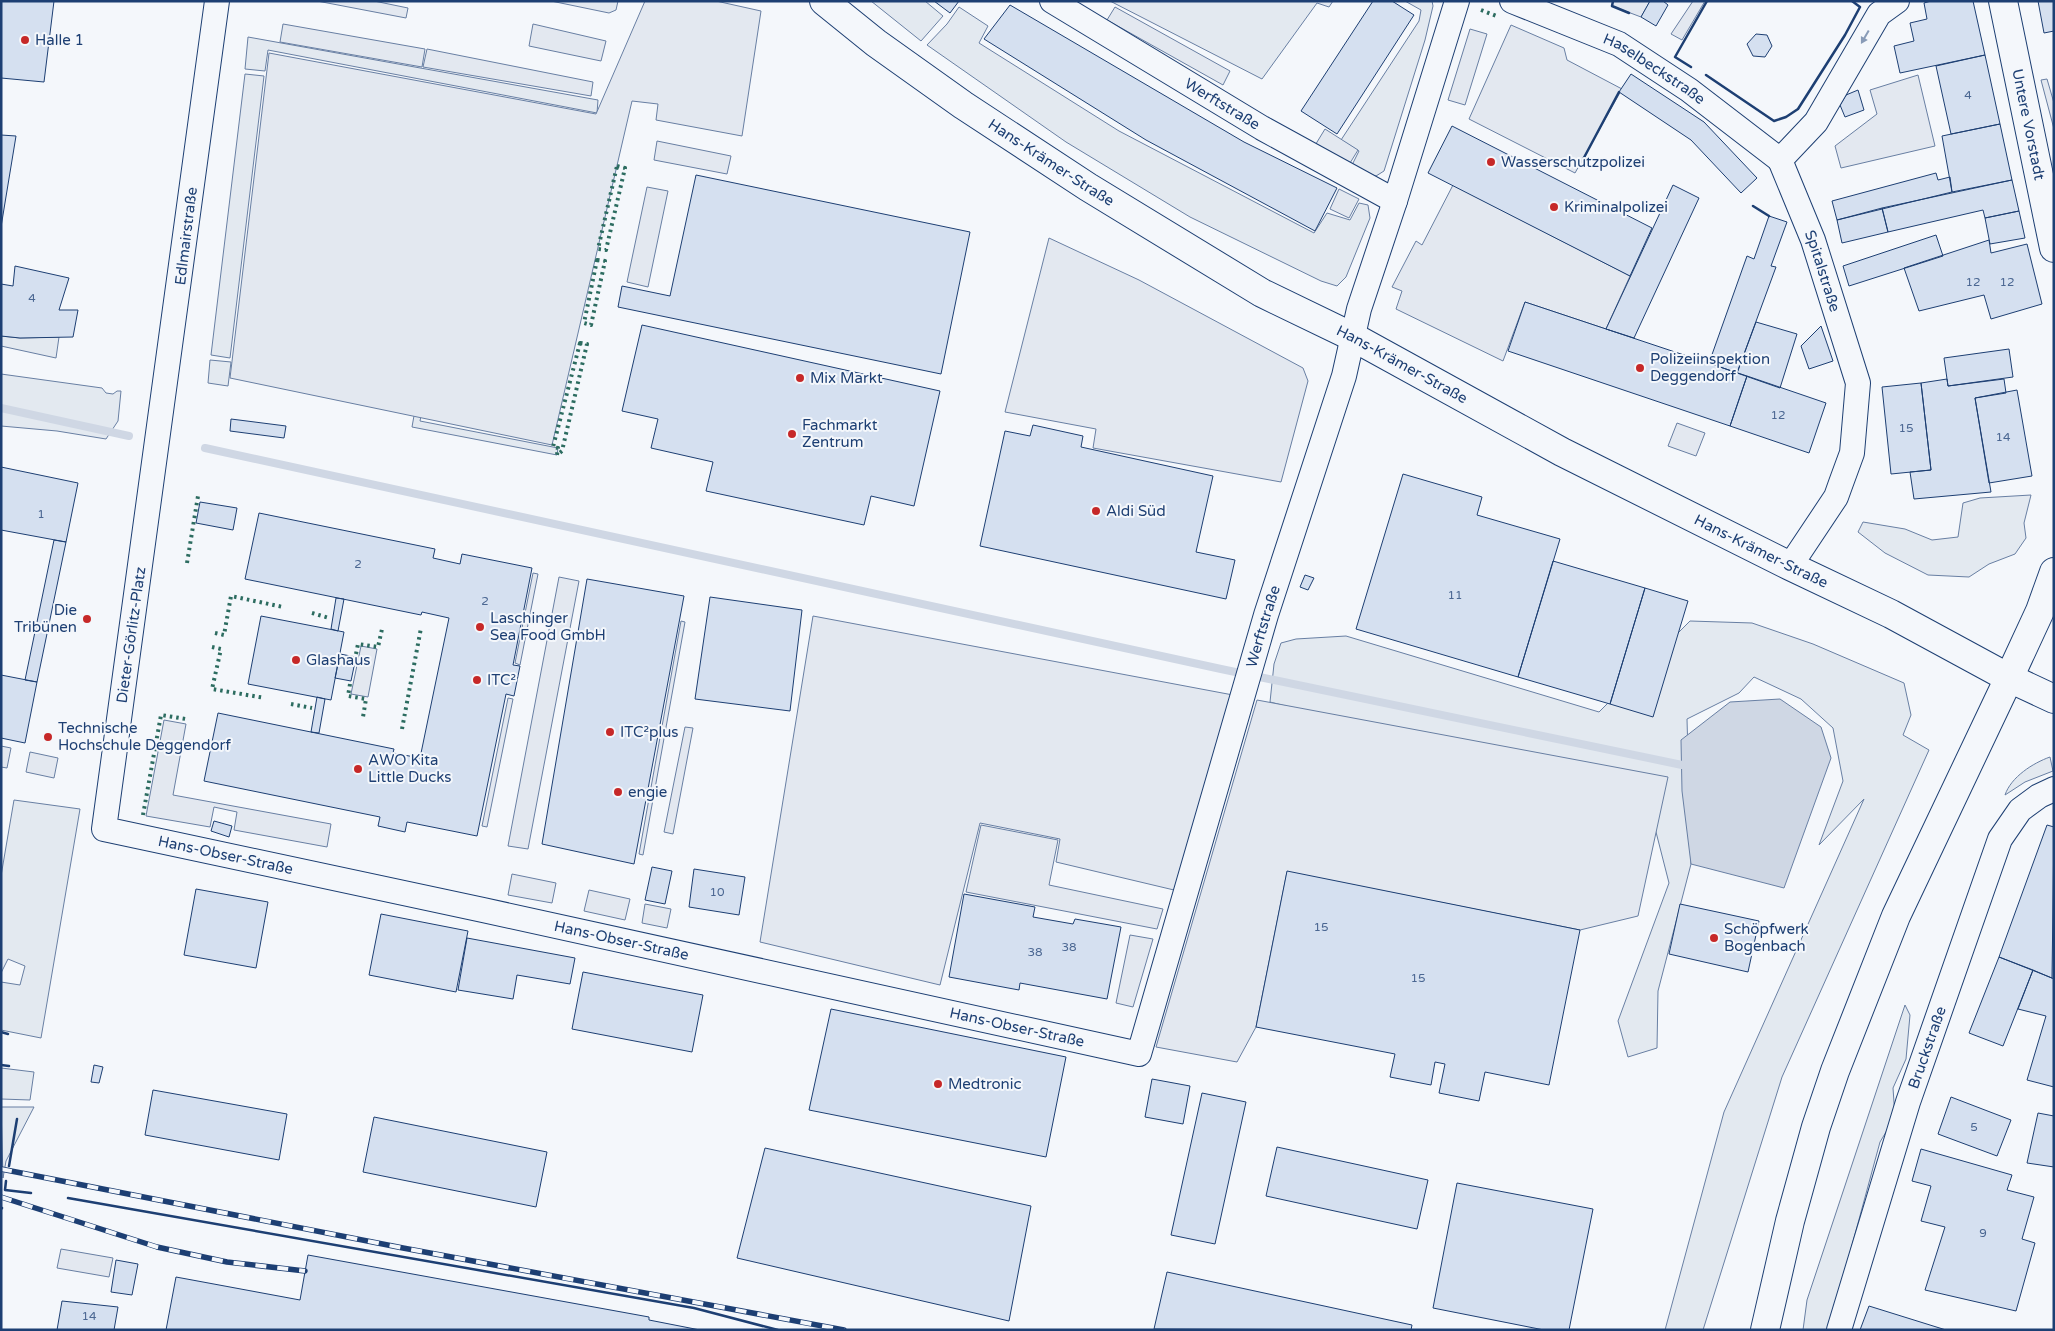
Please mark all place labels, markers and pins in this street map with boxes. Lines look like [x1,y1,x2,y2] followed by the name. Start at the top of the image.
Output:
[35,31,84,49] place label: Halle 1
[19,34,31,46] marker: Halle 1
[1501,153,1645,171] place label: Wasserschutzpolizei
[1485,156,1497,168] marker: Wasserschutzpolizei
[1564,198,1668,216] place label: Kriminalpolizei
[1548,201,1560,213] marker: Kriminalpolizei
[1650,350,1770,385] place label: Polizeiinspektion Deggendorf
[1634,362,1646,374] marker: Polizeiinspektion Deggendorf
[810,369,883,387] place label: Mix Markt
[794,372,806,384] marker: Mix Markt
[802,416,878,451] place label: Fachmarkt Zentrum
[786,428,798,440] marker: Fachmarkt Zentrum
[1106,502,1166,520] place label: Aldi Süd
[1090,505,1102,517] marker: Aldi Süd
[14,601,77,636] place label: Die Tribünen
[490,609,606,644] place label: Laschinger Sea Food GmbH
[81,613,93,625] marker: Die Tribünen
[474,621,486,633] marker: Laschinger Sea Food GmbH
[306,651,371,669] place label: Glashaus
[290,654,302,666] marker: Glashaus
[487,671,516,689] place label: ITC²
[471,674,483,686] marker: ITC²
[58,719,231,754] place label: Technische Hochschule Deggendorf
[620,723,679,741] place label: ITC²plus
[604,726,616,738] marker: ITC²plus
[42,731,54,743] marker: Technische Hochschule Deggendorf
[368,751,452,786] place label: AWO Kita Little Ducks
[352,763,364,775] marker: AWO Kita Little Ducks
[628,783,667,801] place label: engie
[612,786,624,798] marker: engie
[1724,920,1809,955] place label: Schöpfwerk Bogenbach
[1708,932,1720,944] marker: Schöpfwerk Bogenbach
[948,1075,1021,1093] place label: Medtronic
[932,1078,944,1090] marker: Medtronic

